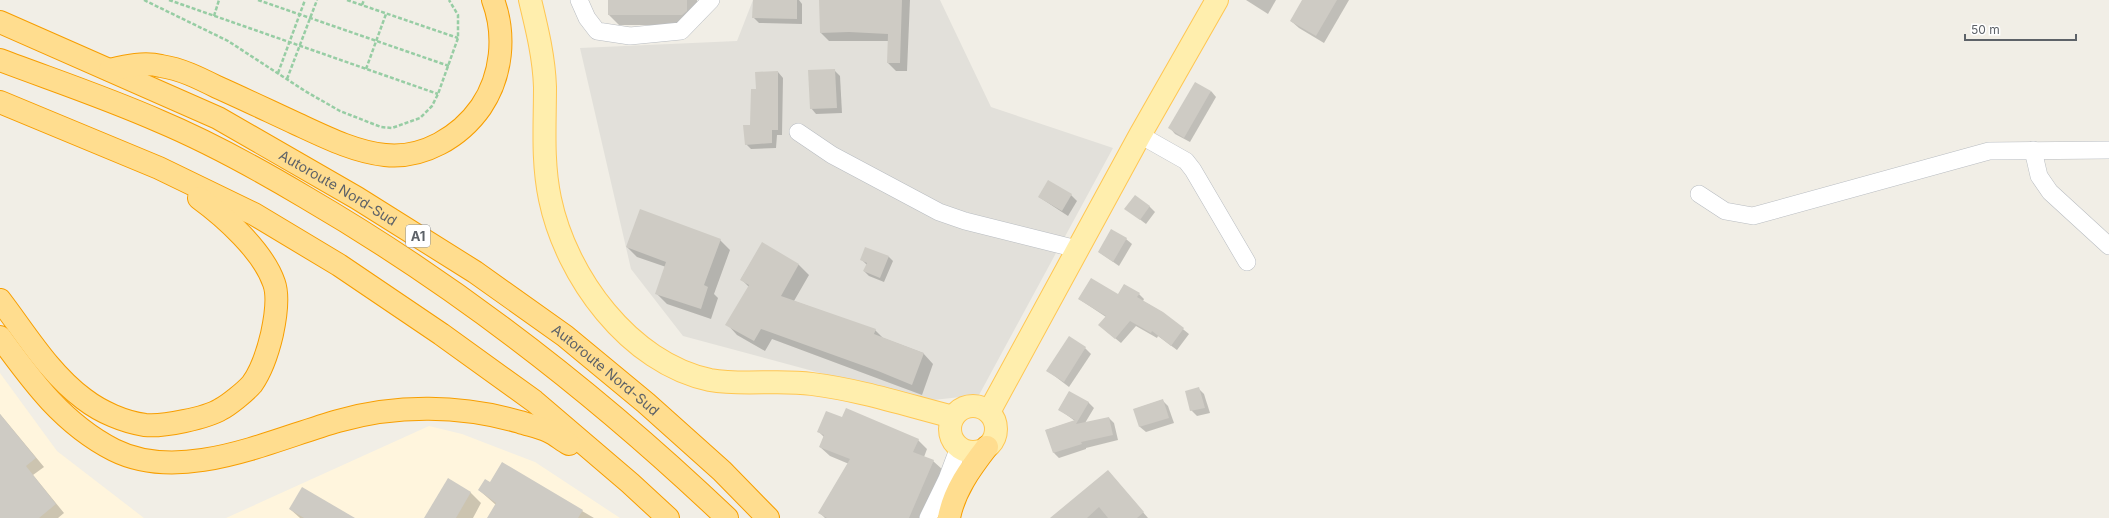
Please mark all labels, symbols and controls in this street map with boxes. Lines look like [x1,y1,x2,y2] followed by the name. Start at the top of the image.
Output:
[1965,16,2076,42] scale bar
[1971,22,2000,37] text: 50 m
[276,146,400,229] street label: Autoroute Nord-Sud
[406,225,430,247] road number: A1
[549,320,663,419] street label: Autoroute Nord-Sud

